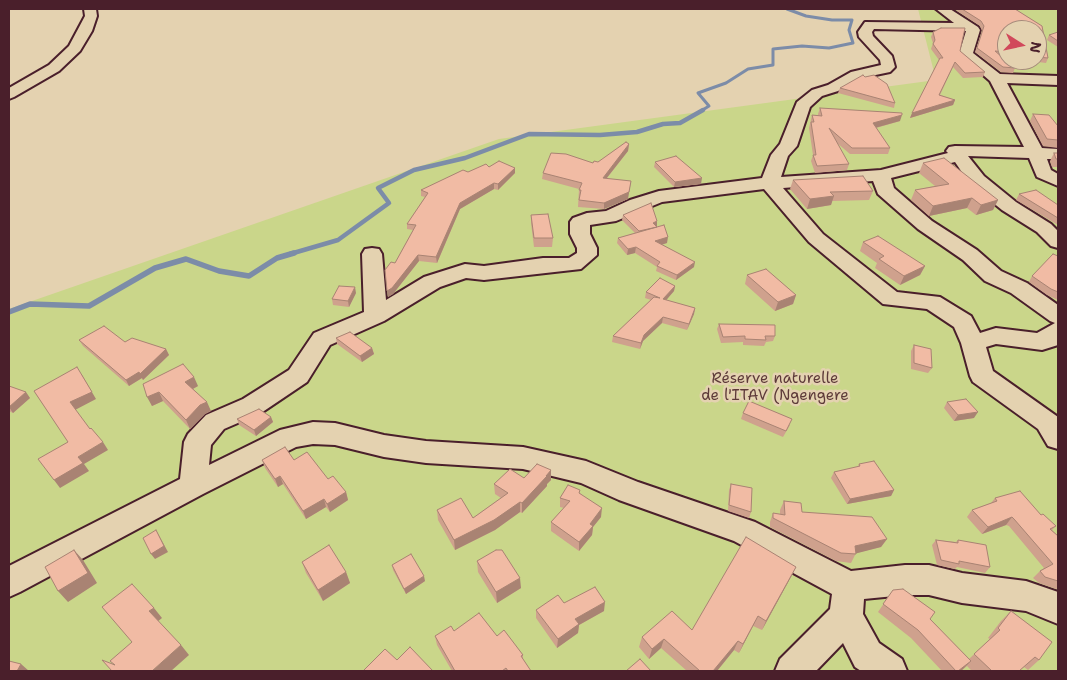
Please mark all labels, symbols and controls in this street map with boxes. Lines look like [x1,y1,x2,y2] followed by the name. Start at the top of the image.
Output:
[997,20,1047,70] north arrow
[1026,40,1046,54] text: N
[701,370,849,405] park label: Réserve naturelle de l'ITAV (Ngengere

